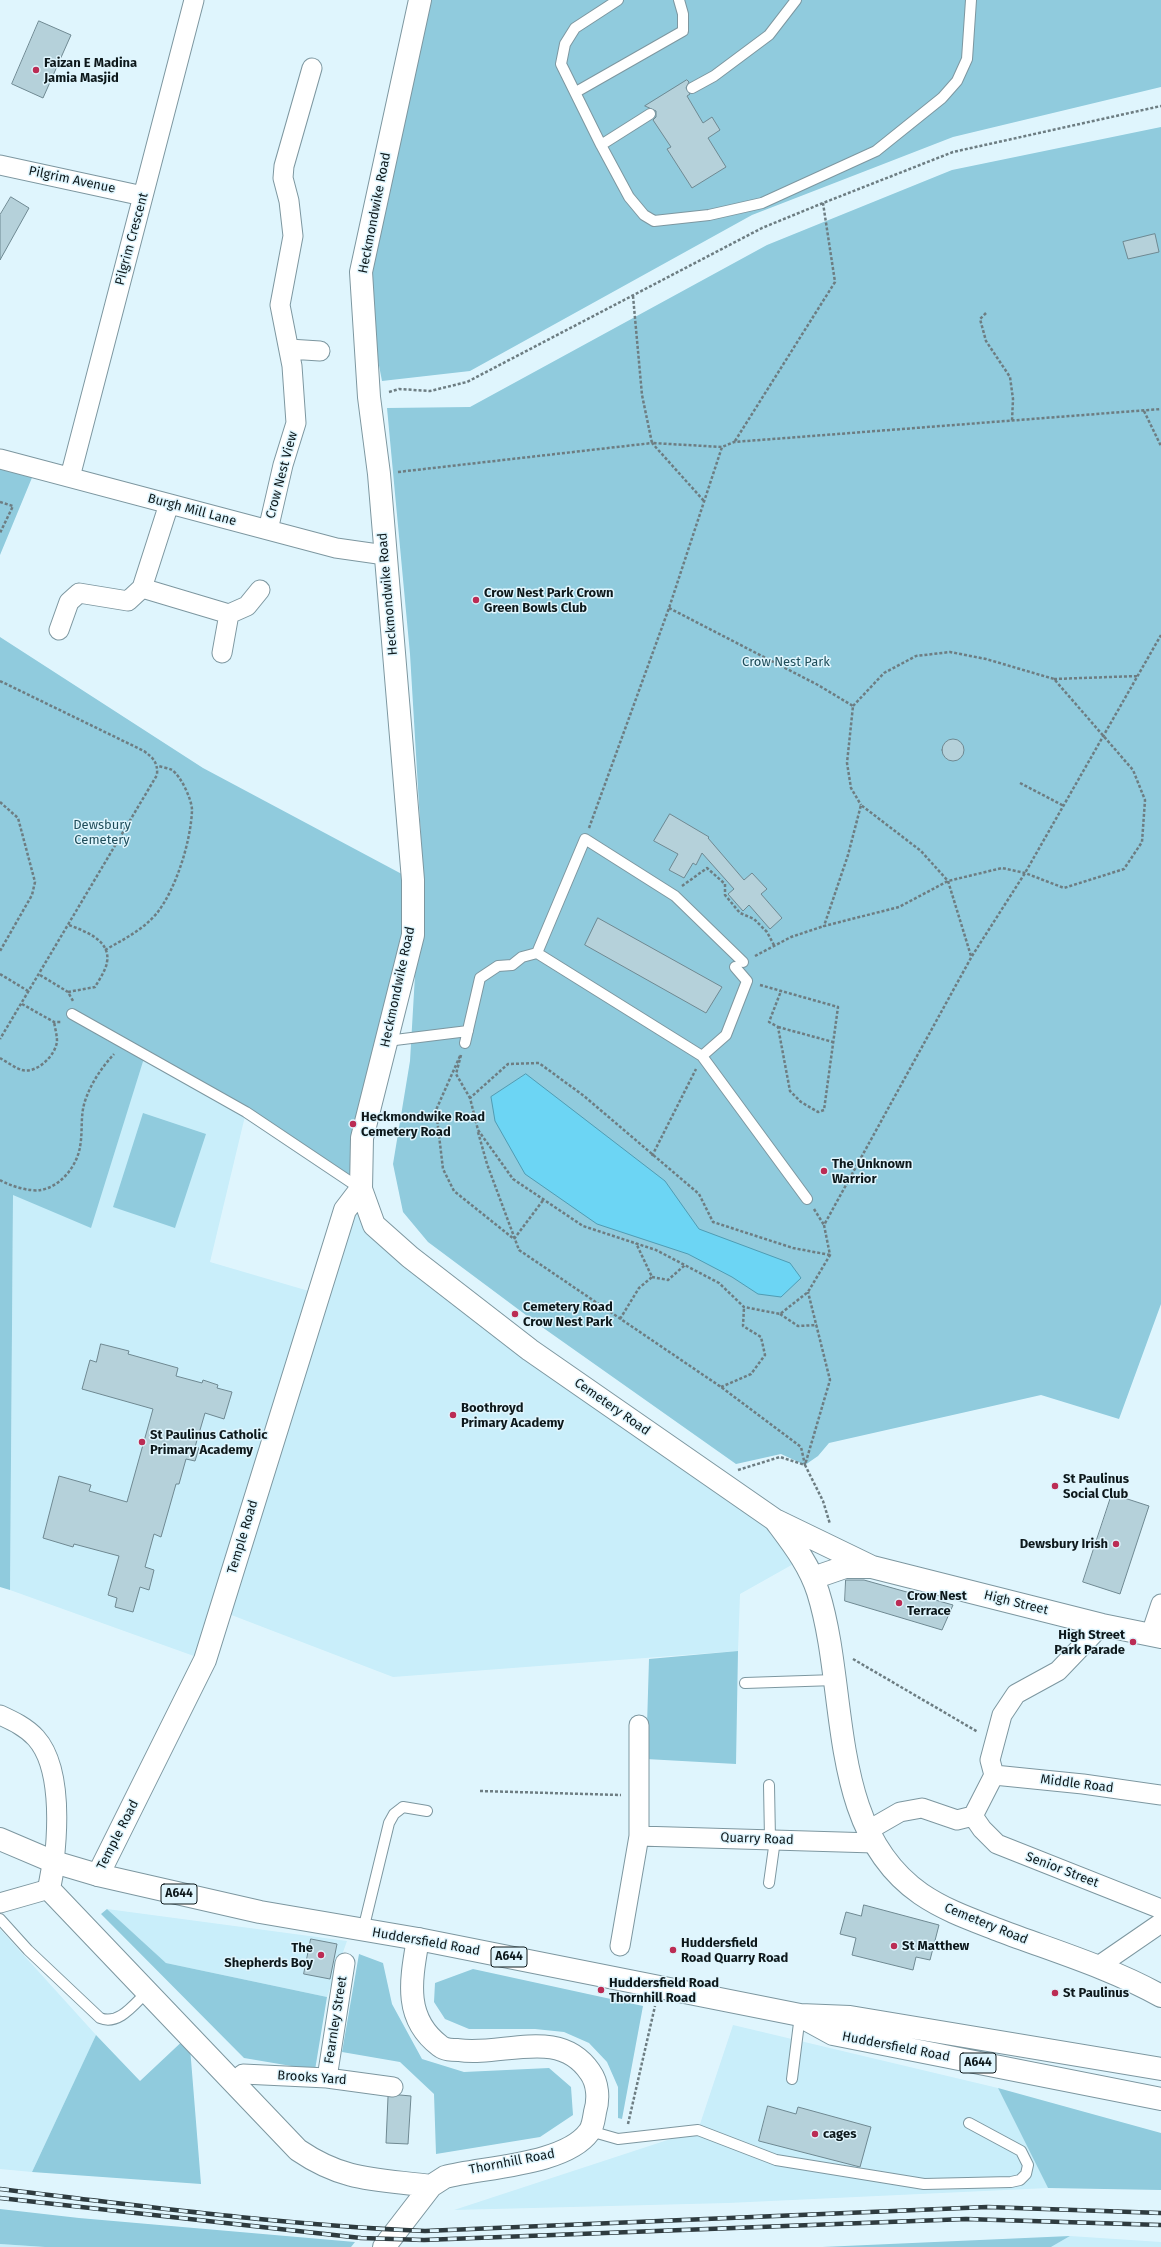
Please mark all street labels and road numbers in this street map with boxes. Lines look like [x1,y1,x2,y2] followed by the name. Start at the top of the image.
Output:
[356,151,394,275] street label: Heckmondwike Road
[27,163,117,197] street label: Pilgrim Avenue
[112,191,152,287] street label: Pilgrim Crescent
[263,430,301,520] street label: Crow Nest View
[146,491,238,529] street label: Burgh Mill Lane
[375,532,401,656] street label: Heckmondwike Road
[378,925,418,1049] street label: Heckmondwike Road
[571,1375,653,1439] street label: Cemetery Road
[224,1498,262,1576] street label: Temple Road
[982,1587,1050,1619] street label: High Street
[1040,1772,1114,1796] street label: Middle Road
[94,1798,142,1872] street label: Temple Road
[720,1830,794,1848] street label: Quarry Road
[1023,1849,1101,1891] street label: Senior Street
[161,1884,197,1904] road number: A644
[942,1900,1030,1948] street label: Cemetery Road
[371,1925,481,1959] street label: Huddersfield Road
[491,1947,527,1967] road number: A644
[321,1975,351,2065] street label: Fearnley Street
[841,2029,951,2065] street label: Huddersfield Road
[960,2053,996,2073] road number: A644
[277,2068,347,2088] street label: Brooks Yard
[468,2146,556,2178] street label: Thornhill Road

